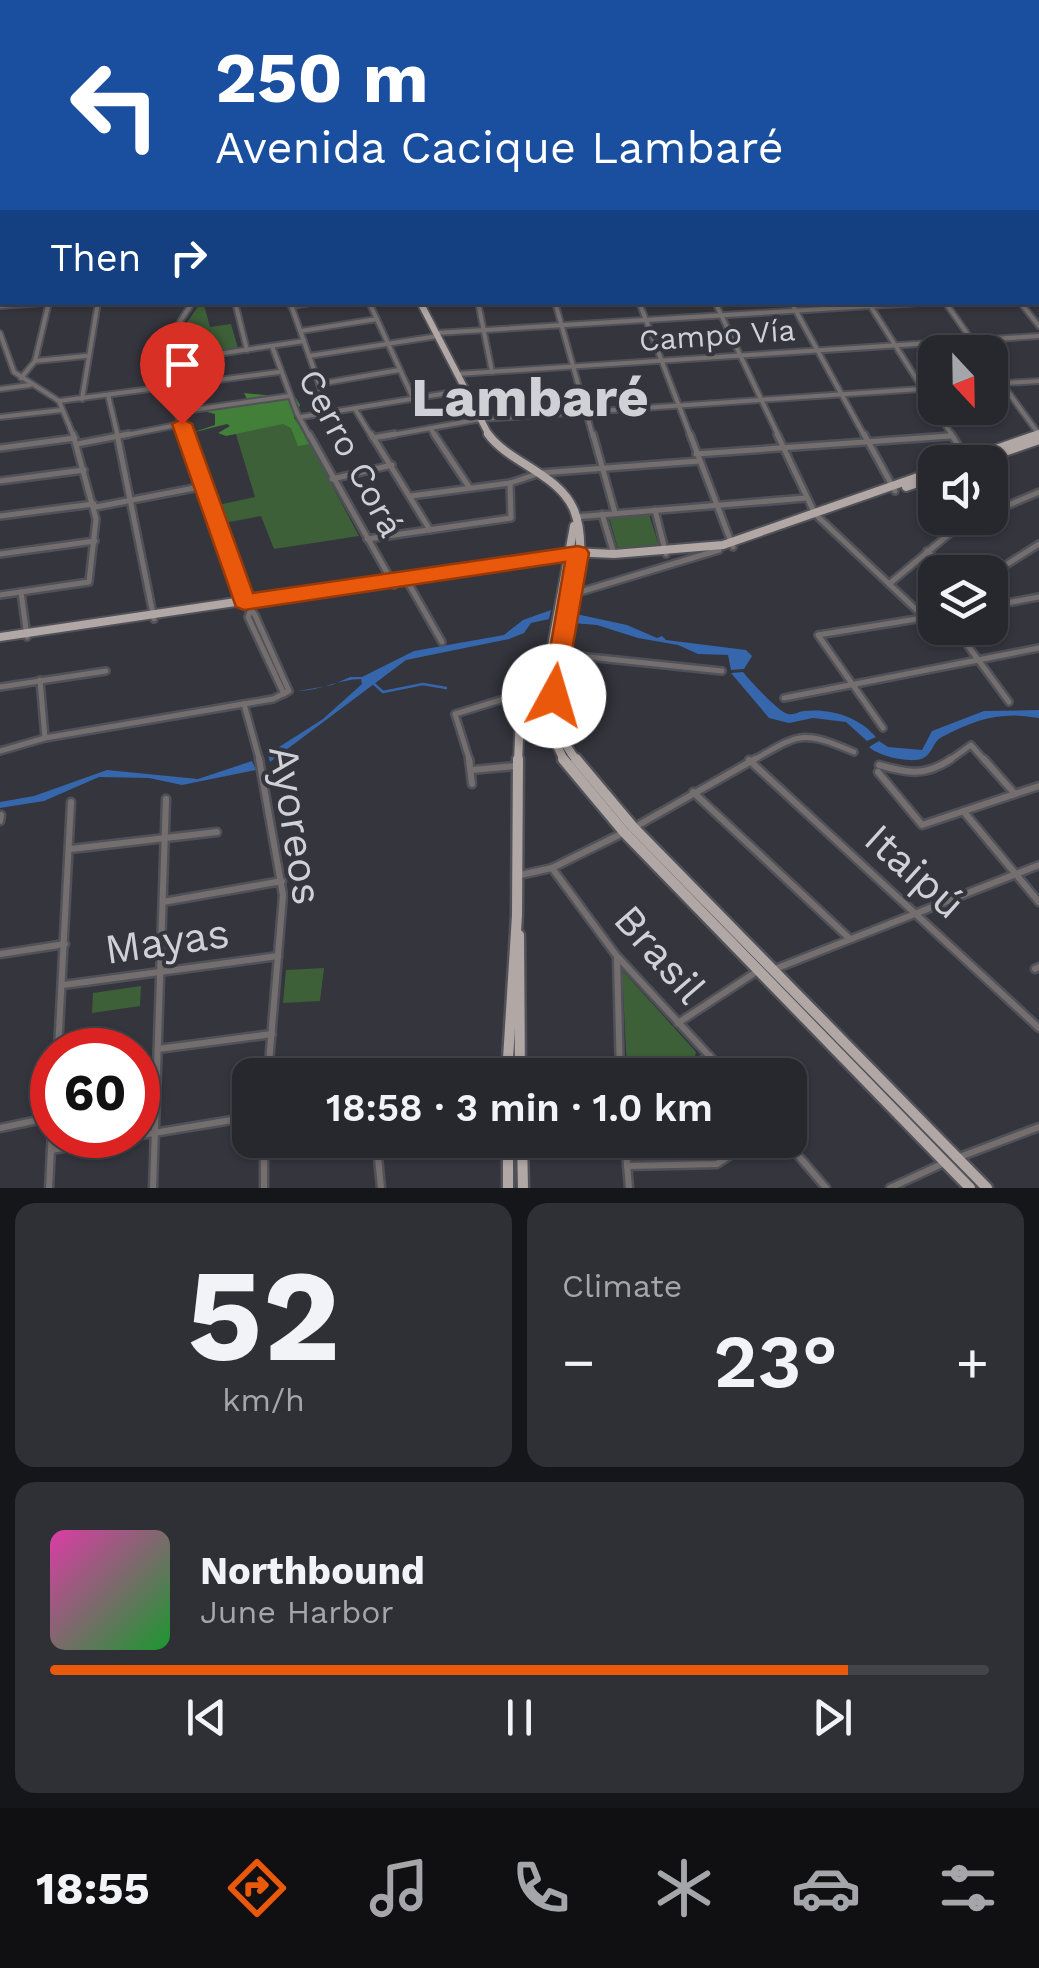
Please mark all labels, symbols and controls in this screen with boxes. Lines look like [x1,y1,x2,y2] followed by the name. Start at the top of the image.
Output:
[215,37,429,119] text: 250 m
[50,40,180,170] icon: left
[215,121,784,174] text: Avenida Cacique Lambaré
[161,230,216,285] icon: right
[50,236,141,280] text: Then
[638,312,796,358] street label: Campo Vía
[140,322,225,425] pin
[918,335,1008,425] north arrow
[918,335,1008,645] map controls
[155,337,210,392] icon: arrive
[289,362,413,544] street label: Cerro Corá
[411,365,649,429] district label: Lambaré
[918,445,1008,535] button: sound
[918,555,1008,645] button: layers
[502,644,606,748] position arrow
[259,742,333,908] street label: Ayoreos
[855,814,975,928] street label: Itaipú
[604,895,716,1013] street label: Brasil
[102,908,232,974] street label: Mayas
[30,1028,160,1158] speed limit sign: 60
[326,1086,713,1130] text: 18:58 · 3 min · 1.0 km
[187,1239,340,1392] text: 52
[562,1267,682,1305] text: Climate
[713,1317,838,1405] text: 23°
[562,1330,595,1394] text: −
[956,1330,989,1394] text: +
[222,1381,305,1419] text: km/h
[200,1549,425,1593] text: Northbound
[200,1593,394,1631] text: June Harbor
[179,1690,234,1745] icon: previous
[492,1690,547,1745] icon: pause
[805,1690,860,1745] icon: next
[222,1853,292,1923] icon: directions
[364,1853,434,1923] icon: music
[506,1853,576,1923] icon: phone
[649,1853,719,1923] icon: climate
[791,1853,861,1923] icon: car
[933,1853,1003,1923] icon: filters
[36,1862,150,1915] text: 18:55

